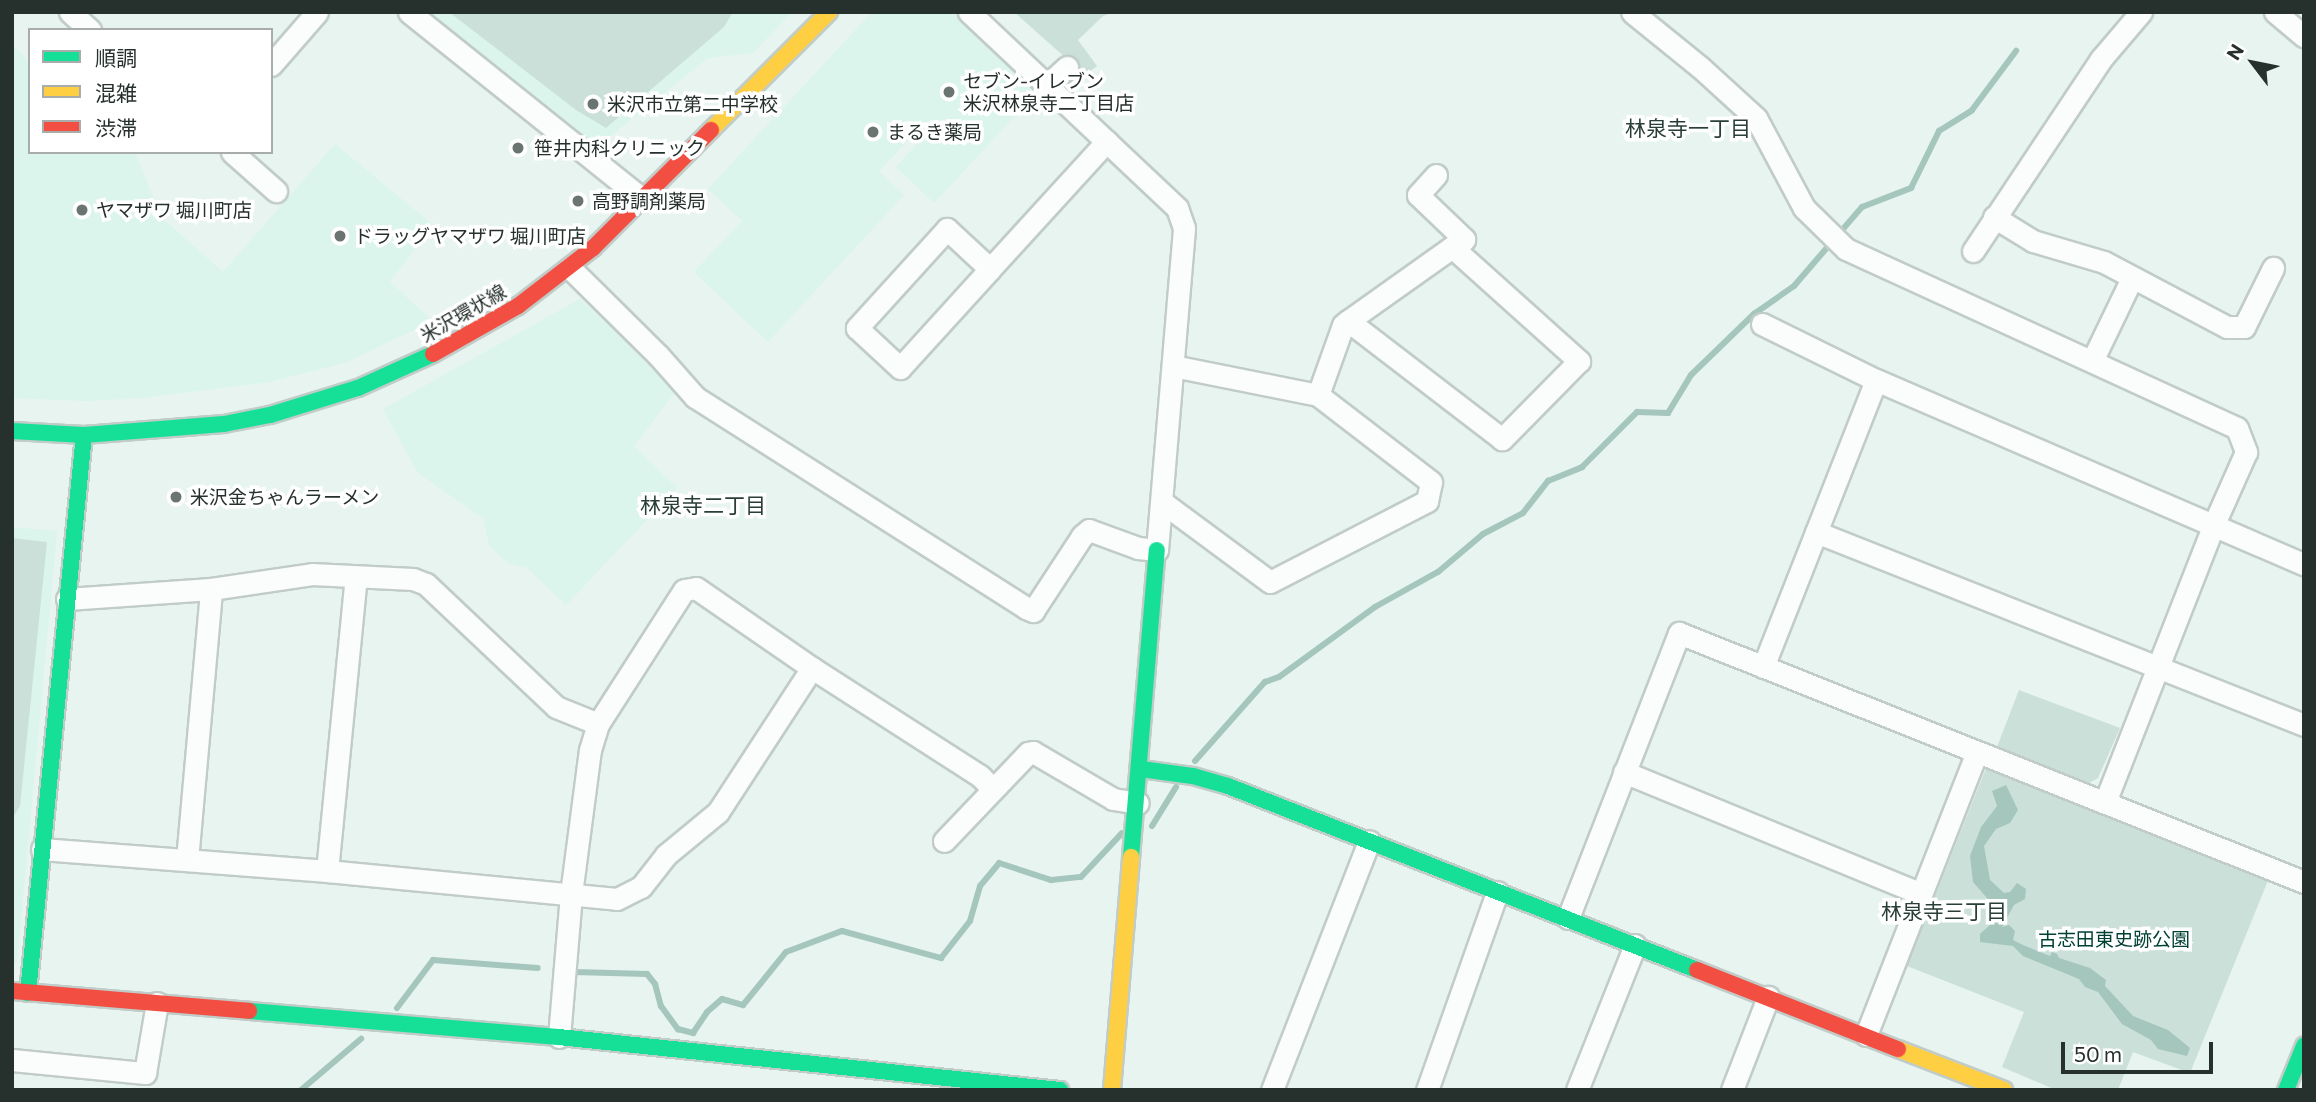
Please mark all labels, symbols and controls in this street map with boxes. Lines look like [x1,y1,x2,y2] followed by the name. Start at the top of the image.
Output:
[28,28,273,154] legend
[2218,28,2288,98] north arrow
[2221,39,2248,64] text: N
[95,45,137,70] text: 順調
[963,70,1134,114] place label: セブン-イレブン 米沢林泉寺二丁目店
[95,80,137,105] text: 混雑
[941,84,957,100] marker: セブン-イレブン 米沢林泉寺二丁目店
[607,93,778,115] place label: 米沢市立第二中学校
[585,96,601,112] marker: 米沢市立第二中学校
[95,115,137,140] text: 渋滞
[1625,115,1751,141] district label: 林泉寺一丁目
[887,121,982,143] place label: まるき薬局
[865,124,881,140] marker: まるき薬局
[534,137,705,159] place label: 笹井内科クリニック
[508,138,528,158] marker: 笹井内科クリニック
[592,190,706,212] place label: 高野調剤薬局
[570,193,586,209] marker: 高野調剤薬局
[96,199,252,221] place label: ヤマザワ 堀川町店
[74,202,90,218] marker: ヤマザワ 堀川町店
[354,225,586,247] place label: ドラッグヤマザワ 堀川町店
[332,228,348,244] marker: ドラッグヤマザワ 堀川町店
[416,279,510,347] street label: 米沢環状線
[190,486,380,508] place label: 米沢金ちゃんラーメン
[168,489,184,505] marker: 米沢金ちゃんラーメン
[640,492,766,518] district label: 林泉寺二丁目
[1881,898,2007,924] district label: 林泉寺三丁目
[2038,928,2190,950] park label: 古志田東史跡公園
[2064,1028,2216,1072] scale bar
[2074,1041,2122,1066] text: 50 m

